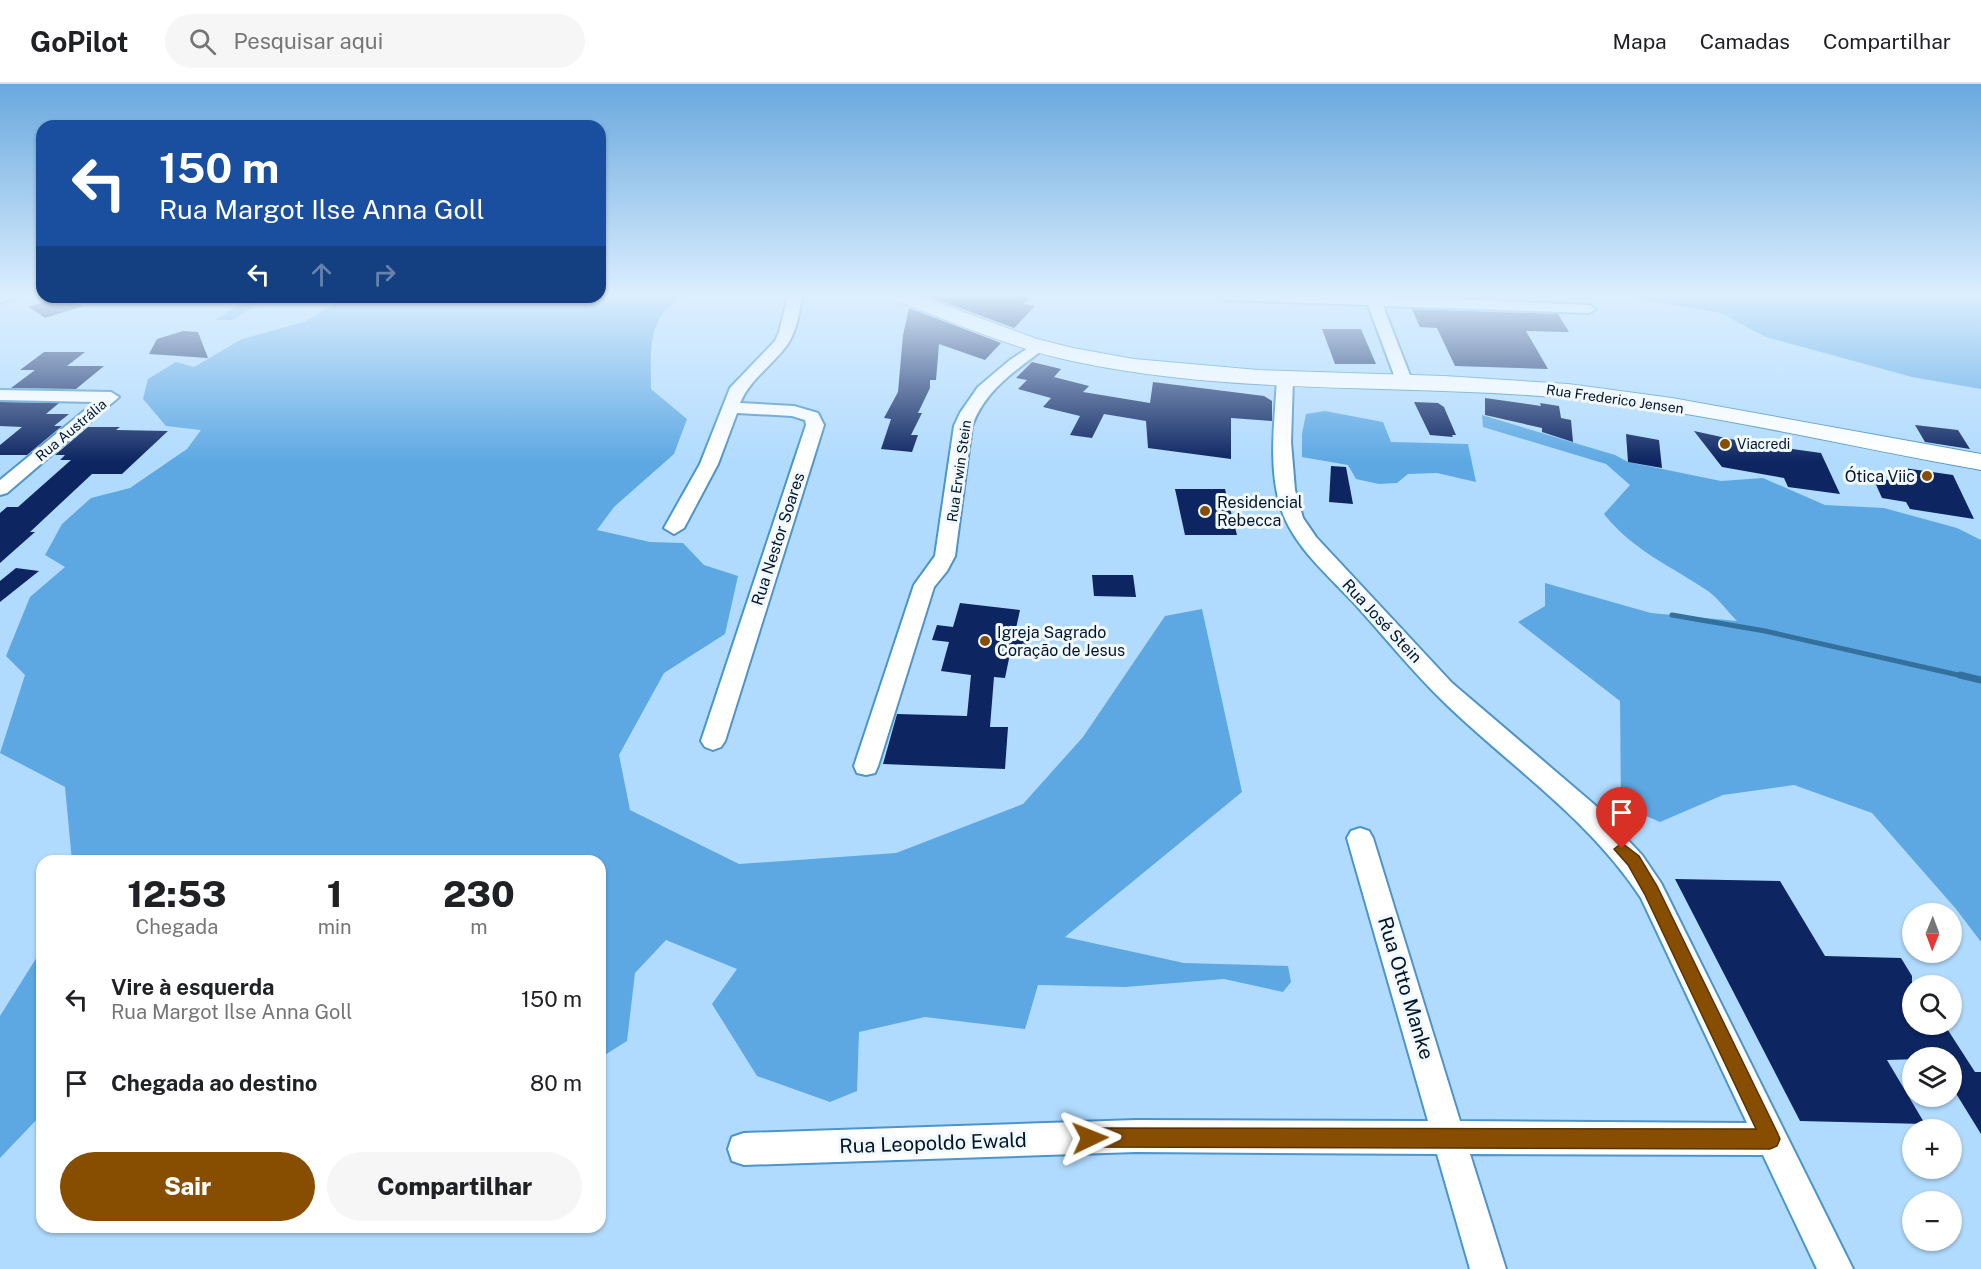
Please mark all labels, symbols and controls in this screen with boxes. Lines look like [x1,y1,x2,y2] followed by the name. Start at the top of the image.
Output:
[165,14,585,68] search box
[30,25,129,58] text: GoPilot
[186,25,219,58] icon: search
[234,28,383,54] text: Pesquisar aqui
[1613,29,1667,54] text: Mapa
[1700,29,1790,54] text: Camadas
[1823,29,1951,54] text: Compartilhar
[159,143,279,192] text: 150 m
[60,144,138,222] icon: left
[159,193,485,225] text: Rua Margot Ilse Anna Goll
[242,258,275,291] icon: left
[305,258,338,291] icon: ahead
[368,258,401,291] icon: right
[1545,381,1685,417] street label: Rua Frederico Jensen
[32,396,110,464] street label: Rua Austrália
[944,419,974,523] street label: Rua Erwin Stein
[1737,436,1790,452] place label: Viacredi
[1718,437,1732,451] marker: Viacredi
[1845,466,1915,486] place label: Ótica Viic
[1920,469,1934,483] marker: Ótica Viic
[748,470,808,608] street label: Rua Nestor Soares
[1217,493,1303,530] place label: Residencial Rebecca
[1198,504,1212,518] marker: Residencial Rebecca
[1338,575,1426,667] street label: Rua José Stein
[997,623,1125,660] place label: Igreja Sagrado Coração de Jesus
[978,634,992,648] marker: Igreja Sagrado Coração de Jesus
[1596,787,1647,849] pin
[1605,796,1638,829] icon: arrive
[127,873,226,915] text: 12:53
[327,873,343,915] text: 1
[443,873,515,915] text: 230
[1902,903,1962,963] north arrow
[1902,903,1962,1251] map controls
[1373,914,1439,1062] street label: Rua Otto Manke
[135,915,218,939] text: Chegada
[318,915,352,939] text: min
[470,915,487,939] text: m
[111,974,275,1000] text: Vire à esquerda
[1902,975,1962,1035] button: search
[60,983,93,1016] icon: left
[521,986,582,1012] text: 150 m
[111,1000,352,1024] text: Rua Margot Ilse Anna Goll
[1902,1047,1962,1107] button: layers
[60,1067,93,1100] icon: arrive
[111,1070,317,1096] text: Chegada ao destino
[530,1070,582,1096] text: 80 m
[1058,1106,1122,1170] position arrow
[1902,1119,1962,1179] button: +
[839,1128,1027,1158] street label: Rua Leopoldo Ewald
[60,1152,315,1221] button: Sair
[327,1152,582,1221] button: Compartilhar
[1902,1191,1962,1251] button: −

